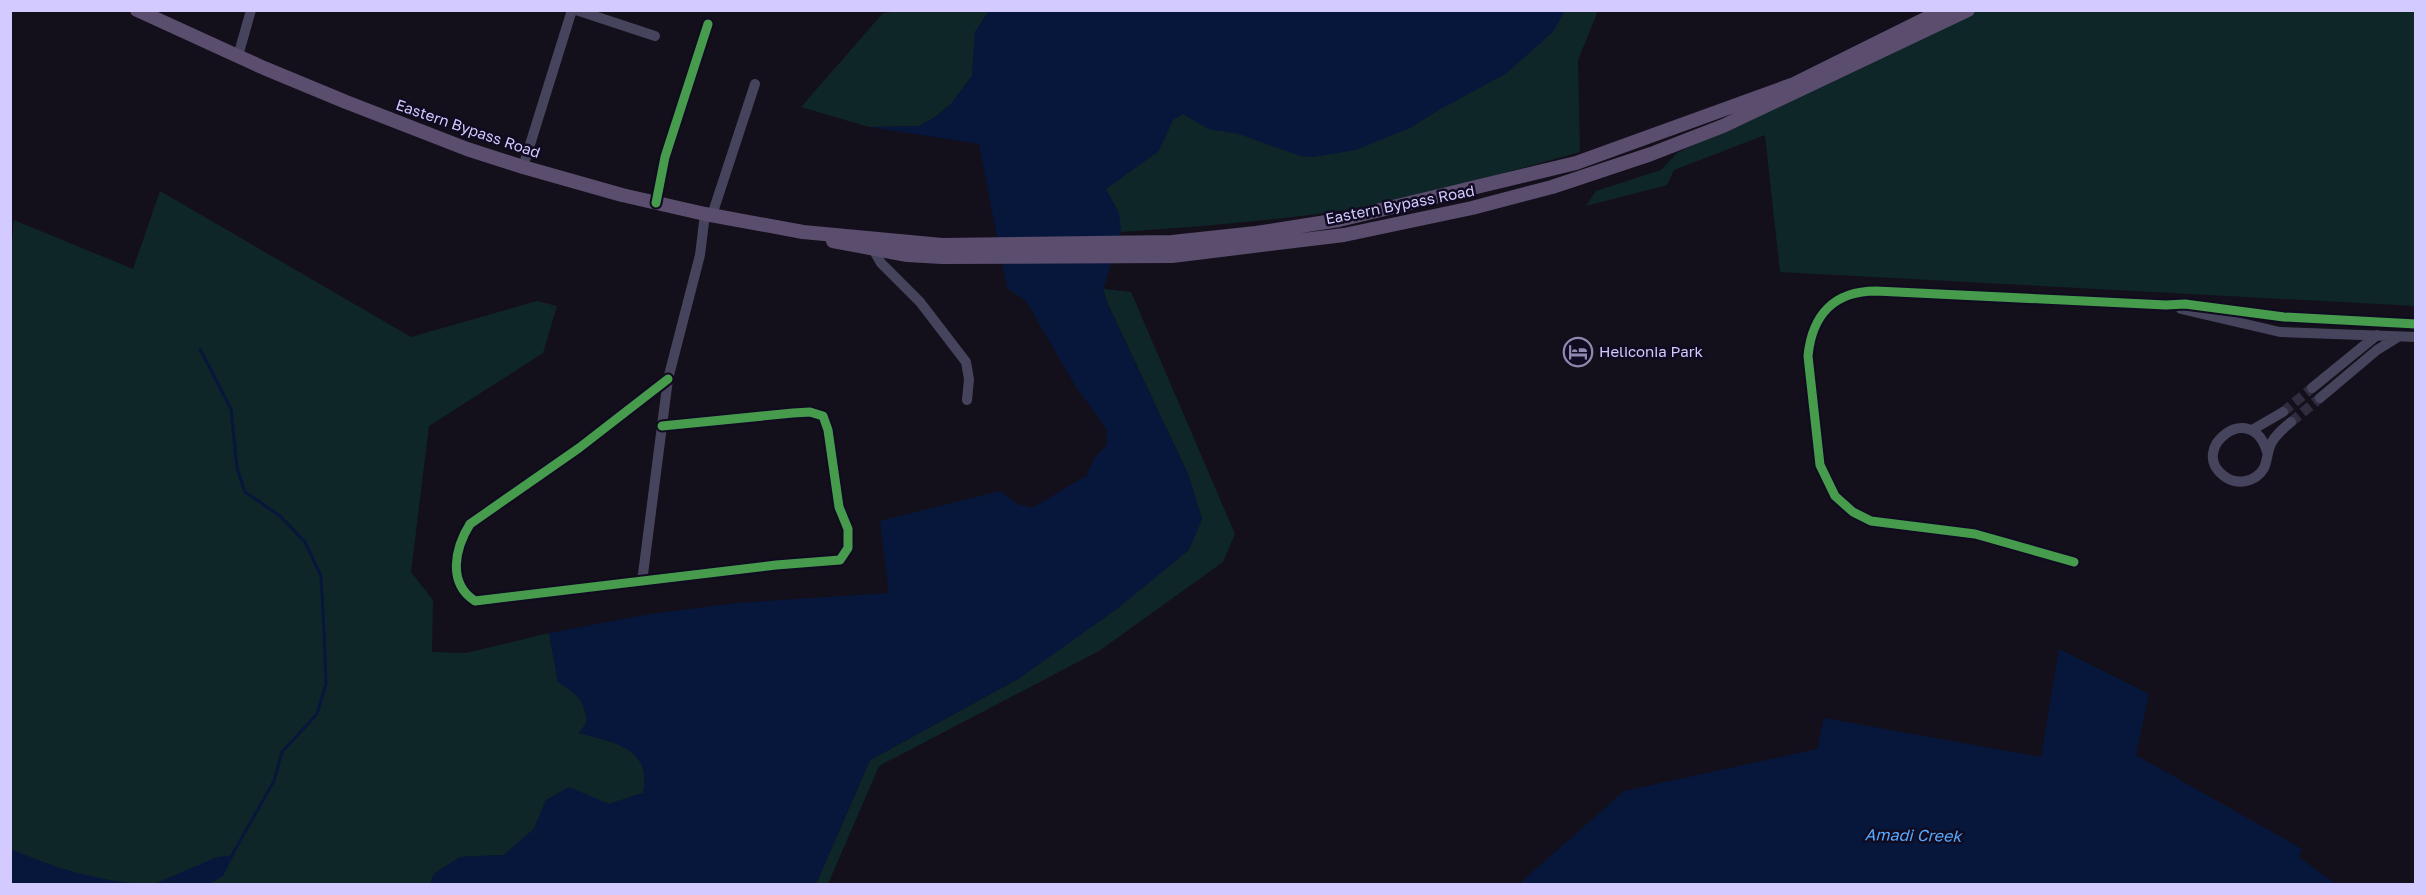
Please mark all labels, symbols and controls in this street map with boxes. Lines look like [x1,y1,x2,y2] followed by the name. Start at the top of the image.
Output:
[394,95,543,161] street label: Eastern Bypass Road
[1324,181,1476,227] street label: Eastern Bypass Road
[1562,336,1594,368] hotel icon: Heliconia Park
[1599,342,1704,360] place label: Heliconia Park
[1865,824,1963,846] water label: Amadi Creek

